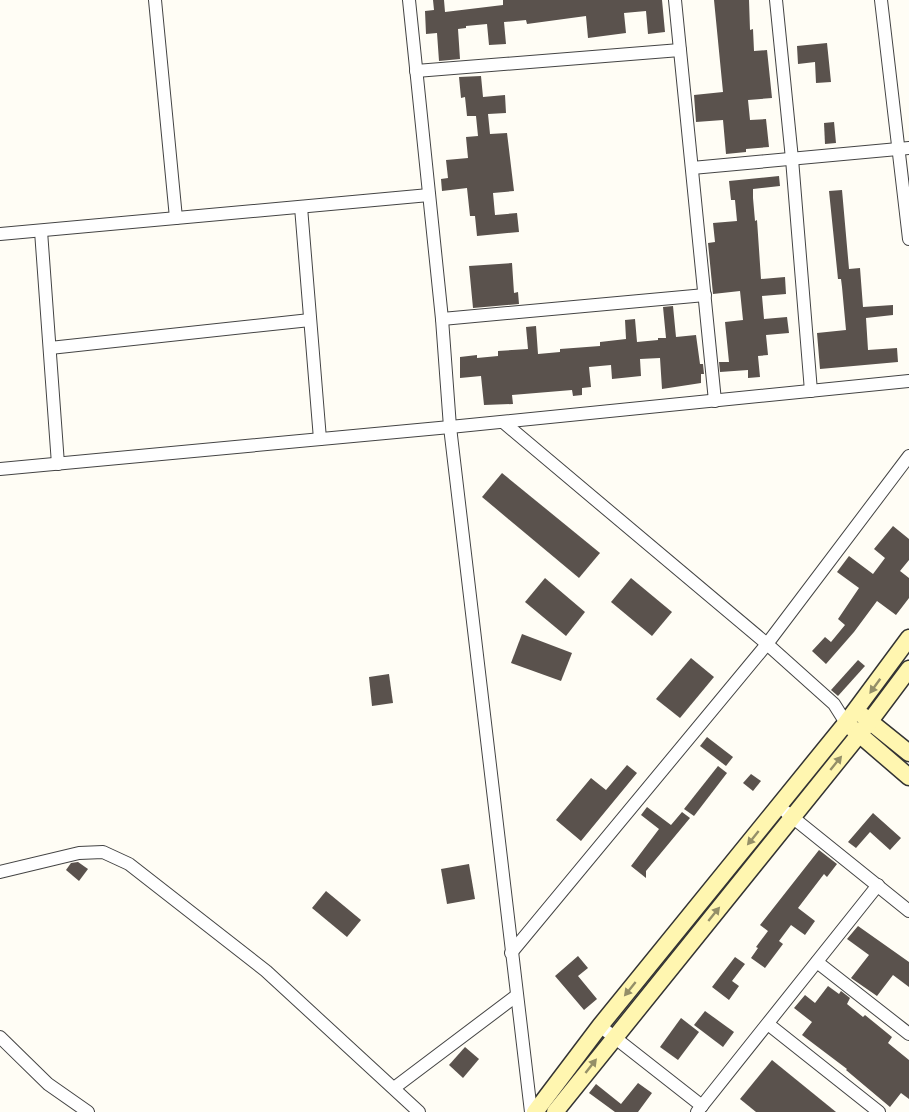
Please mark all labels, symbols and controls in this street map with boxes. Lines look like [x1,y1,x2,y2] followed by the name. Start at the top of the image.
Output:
[869,678,881,693] one-way arrow
[830,755,843,771] one-way arrow
[746,830,759,846] one-way arrow
[707,907,719,922] one-way arrow
[624,982,637,997] one-way arrow
[585,1058,598,1074] one-way arrow

